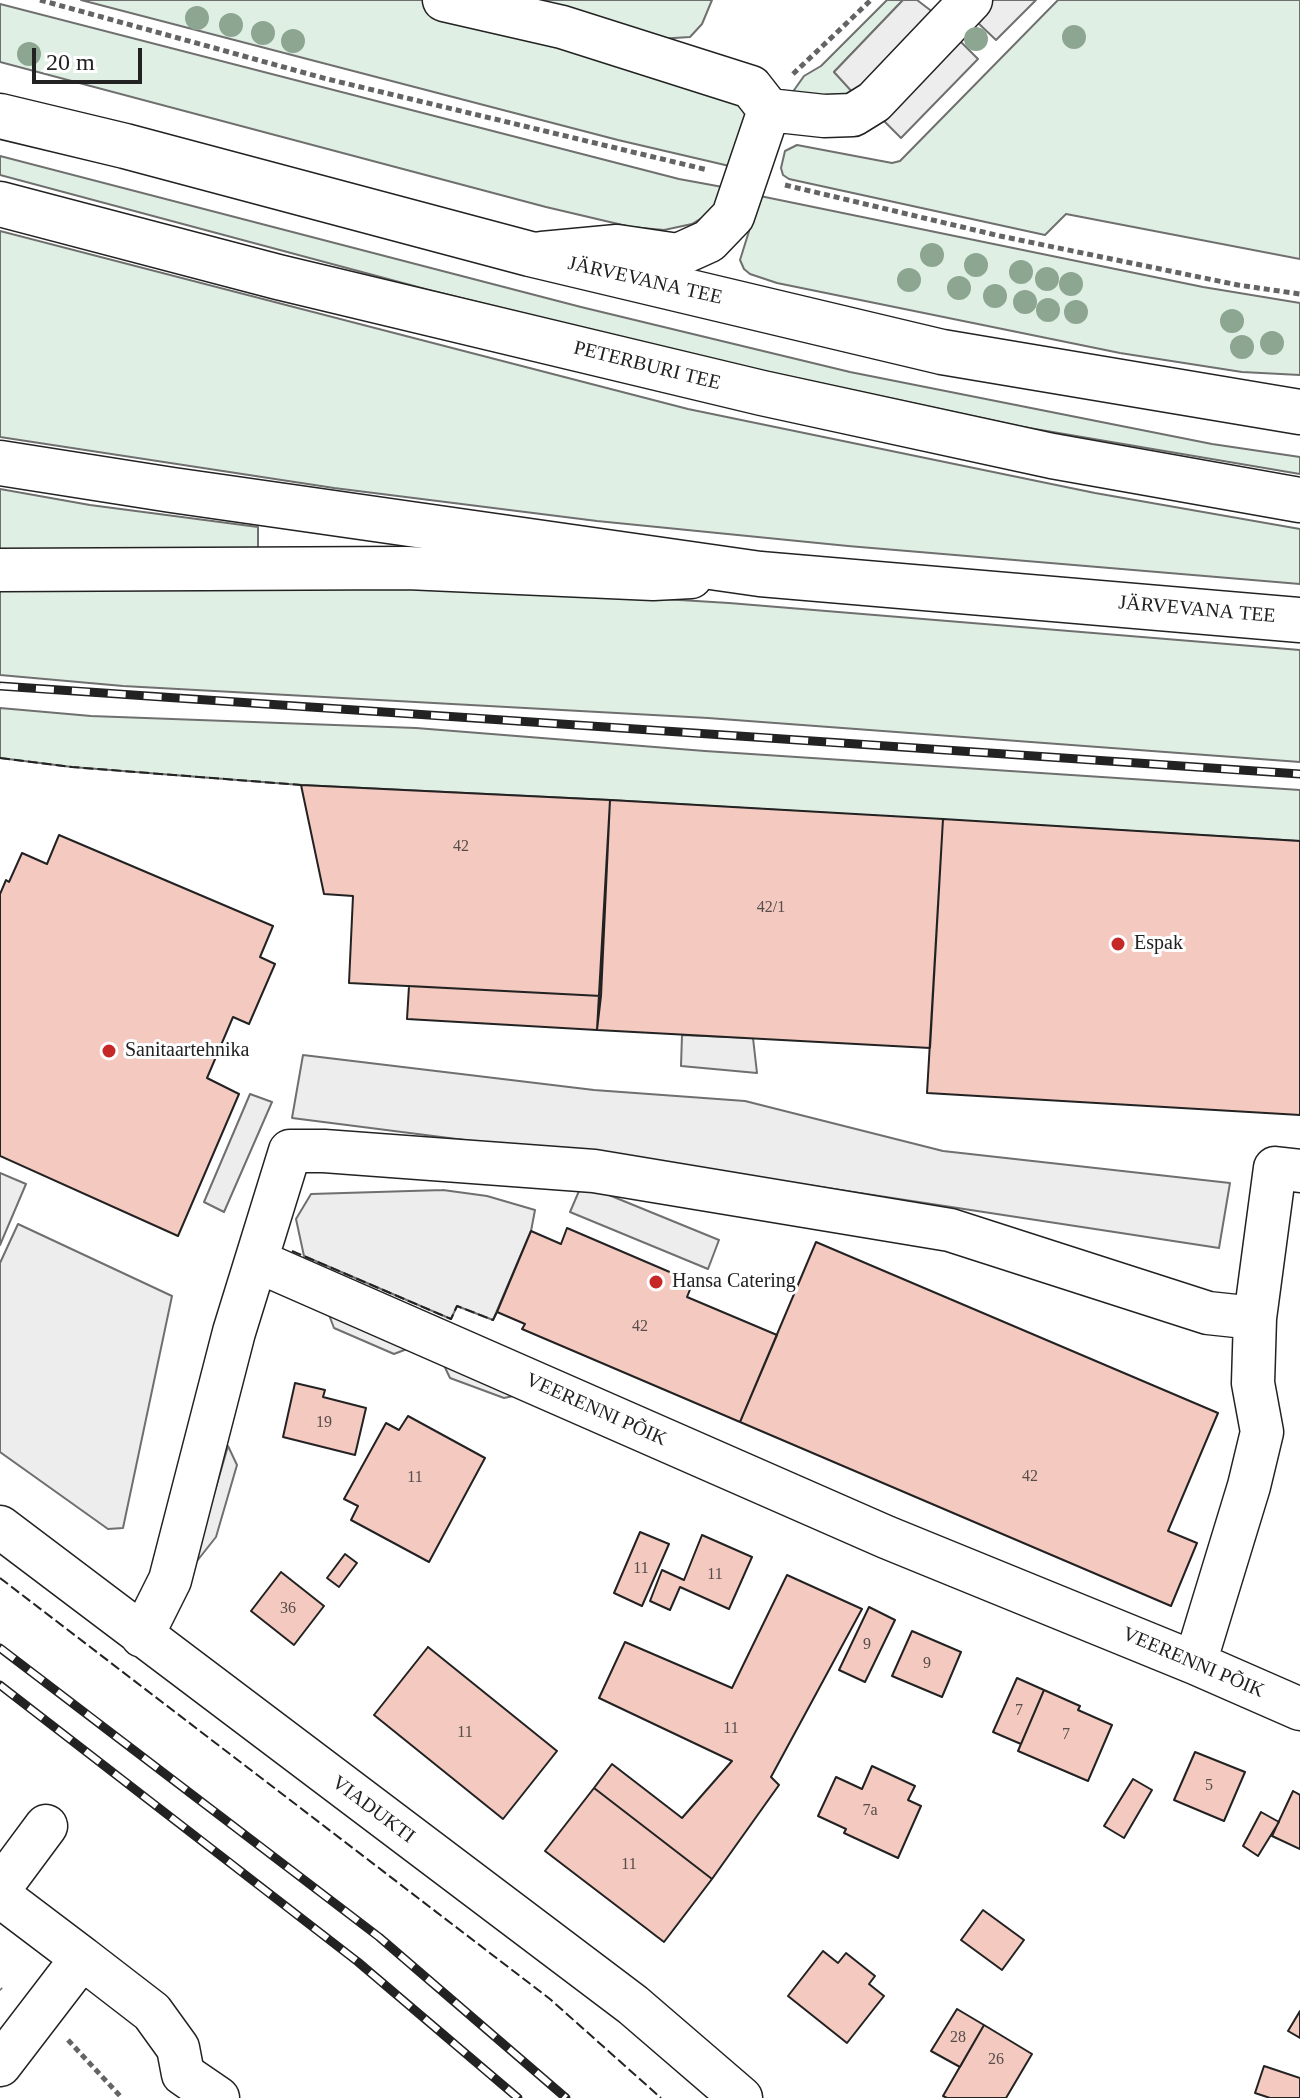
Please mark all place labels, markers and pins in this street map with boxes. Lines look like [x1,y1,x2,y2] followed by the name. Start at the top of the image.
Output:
[1134,932,1183,956] place label: Espak
[1109,935,1127,953] marker: Espak
[125,1039,249,1063] place label: Sanitaartehnika
[100,1042,118,1060] marker: Sanitaartehnika
[672,1270,796,1294] place label: Hansa Catering
[647,1273,665,1291] marker: Hansa Catering

